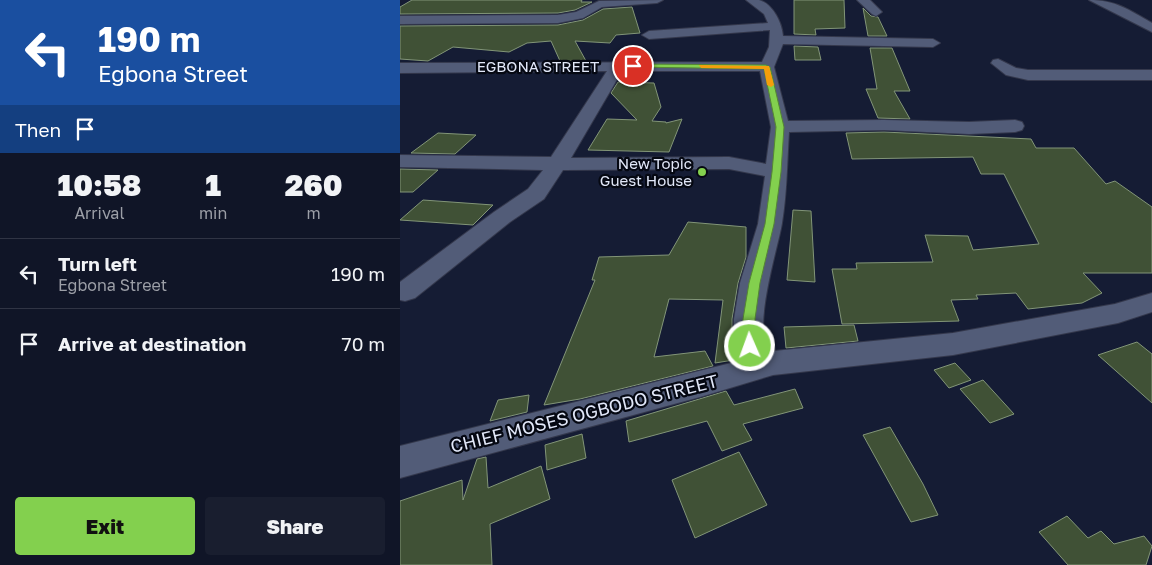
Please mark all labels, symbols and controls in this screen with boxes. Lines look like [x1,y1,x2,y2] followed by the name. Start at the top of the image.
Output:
[98,18,200,60] text: 190 m
[15,20,80,85] icon: left
[612,45,654,87] pin
[619,52,647,80] icon: arrive
[477,57,599,75] street label: EGBONA STREET
[98,60,248,87] text: Egbona Street
[71,115,99,143] icon: arrive
[15,118,61,141] text: Then
[600,154,692,189] place label: New Topic Guest House
[696,166,708,178] marker: New Topic Guest House
[57,167,142,203] text: 10:58
[205,167,221,203] text: 1
[285,167,343,203] text: 260
[74,203,125,223] text: Arrival
[199,203,227,223] text: min
[307,203,321,223] text: m
[58,252,137,275] text: Turn left
[15,260,43,288] icon: left
[331,262,385,285] text: 190 m
[58,275,167,295] text: Egbona Street
[723,319,775,371] position arrow
[15,330,43,358] icon: arrive
[58,332,246,355] text: Arrive at destination
[342,332,385,355] text: 70 m
[448,369,720,457] street label: CHIEF MOSES OGBODO STREET
[15,497,195,555] button: Exit
[205,497,385,555] button: Share

